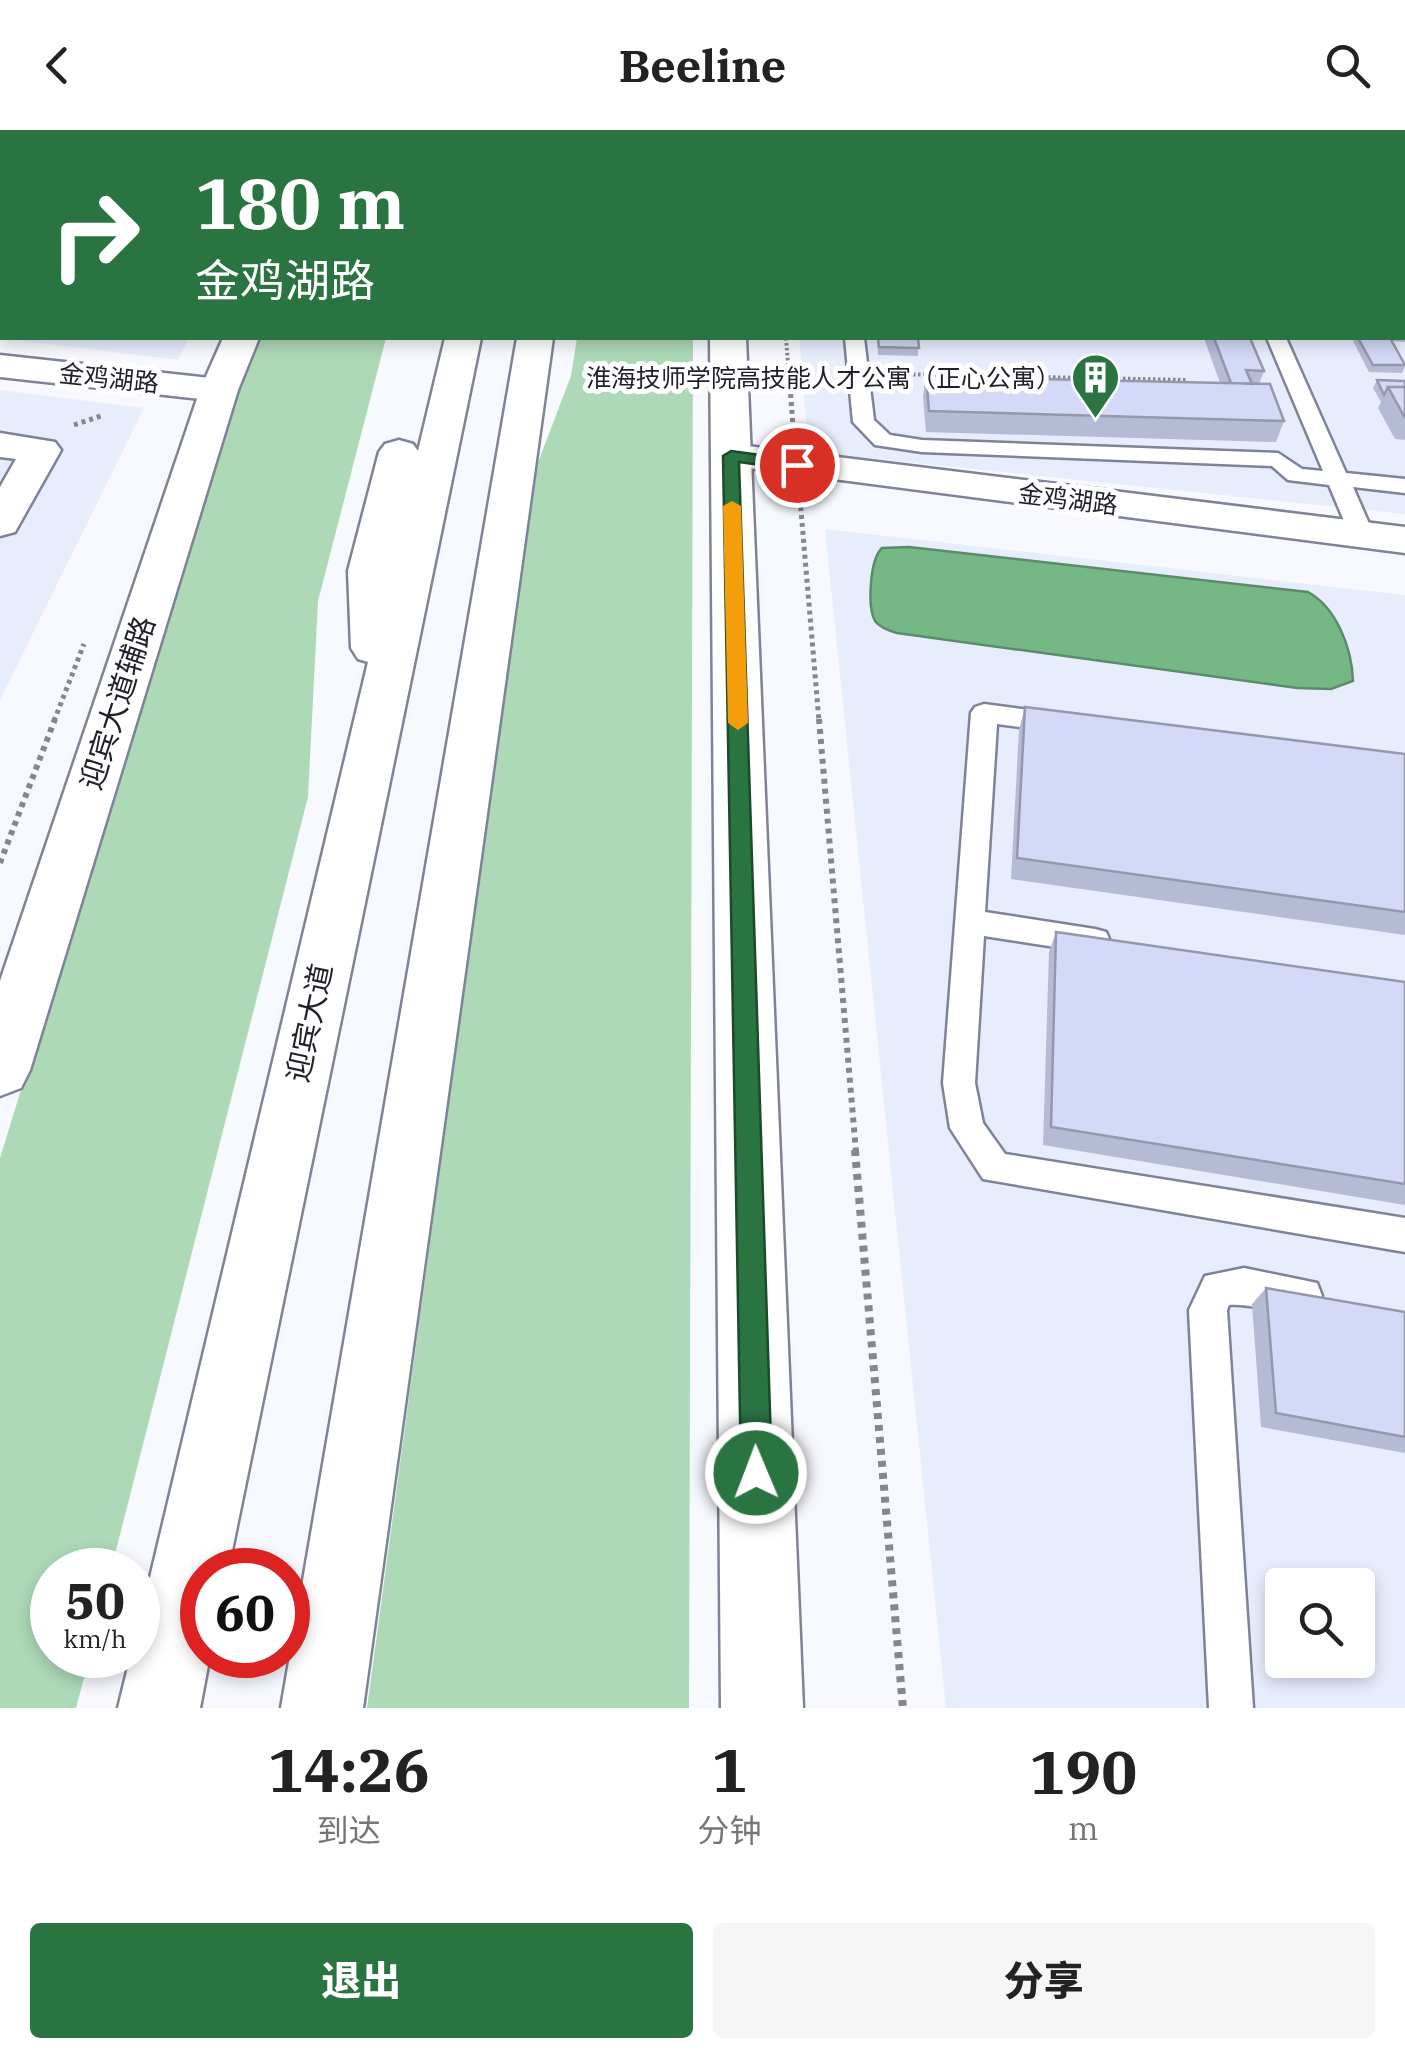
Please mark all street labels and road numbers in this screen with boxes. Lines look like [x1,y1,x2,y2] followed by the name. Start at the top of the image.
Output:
[58,356,161,399] street label: 金鸡湖路
[1016,476,1120,521] street label: 金鸡湖路
[70,611,163,794] street label: 迎宾大道辅路
[277,960,340,1085] street label: 迎宾大道

